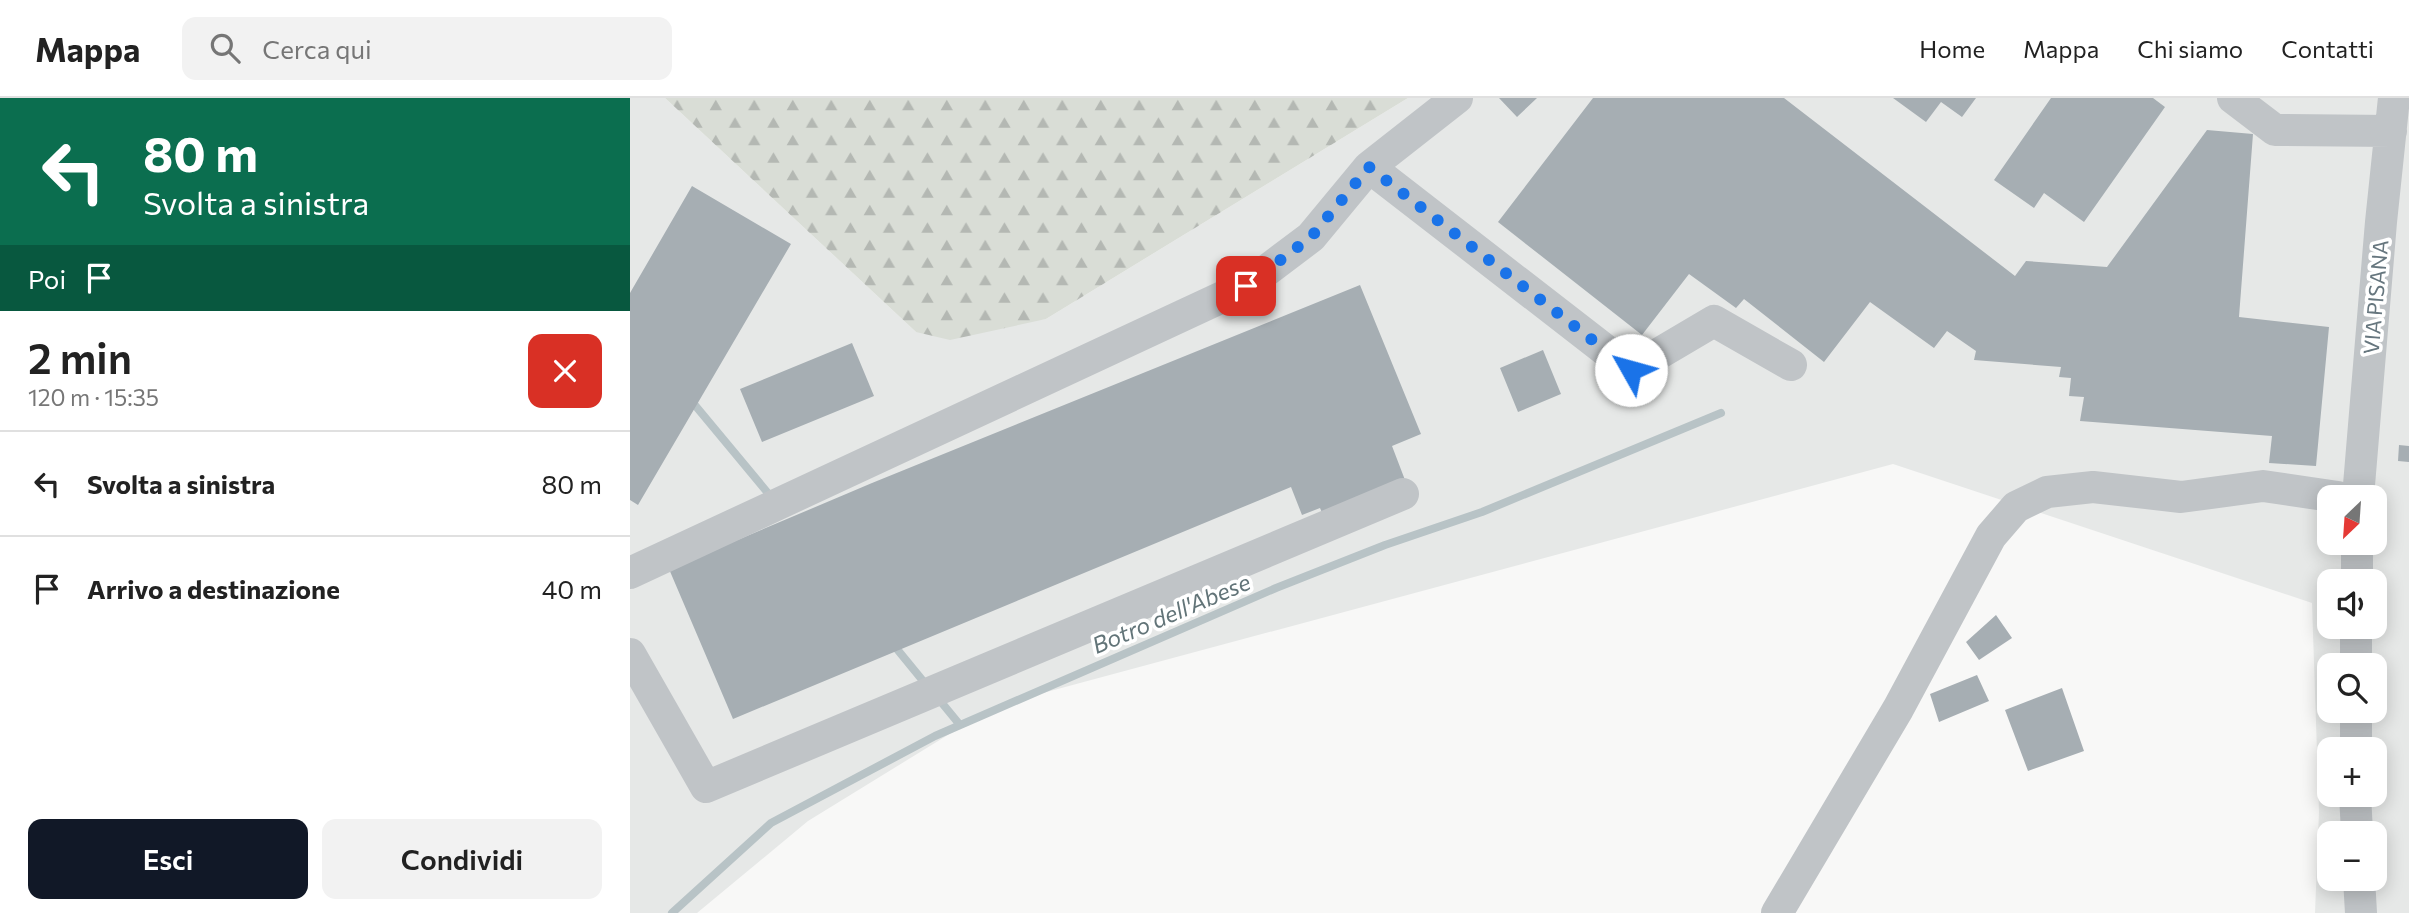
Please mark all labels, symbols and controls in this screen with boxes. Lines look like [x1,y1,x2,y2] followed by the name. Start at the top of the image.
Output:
[182,17,672,80] search box
[35,28,140,69] text: Mappa
[206,29,244,67] icon: search
[262,33,372,64] text: Cerca qui
[1919,34,1985,63] text: Home
[2023,34,2099,63] text: Mappa
[2137,34,2243,63] text: Chi siamo
[2281,34,2374,63] text: Contatti
[143,122,258,182] text: 80 m
[28,126,119,217] icon: left
[143,182,369,222] text: Svolta a sinistra
[2358,239,2392,355] street label: VIA PISANA
[1216,256,1276,316] pin
[80,259,118,297] icon: arrive
[28,263,66,294] text: Poi
[1227,267,1265,305] icon: arrive
[28,331,132,383] text: 2 min
[1594,333,1668,407] position arrow
[528,334,602,408] button: close
[28,383,159,411] text: 120 m · 15:35
[28,465,66,503] icon: left
[87,468,275,499] text: Svolta a sinistra
[542,468,602,499] text: 80 m
[2317,485,2387,555] north arrow
[2317,485,2387,891] map controls
[1088,567,1254,659] water label: Botro dell'Abese
[2317,569,2387,639] button: sound
[28,570,66,608] icon: arrive
[87,573,340,604] text: Arrivo a destinazione
[542,573,602,604] text: 40 m
[2317,653,2387,723] button: search
[2317,737,2387,807] button: +
[28,819,308,899] button: Esci
[322,819,602,899] button: Condividi
[2317,821,2387,891] button: −

